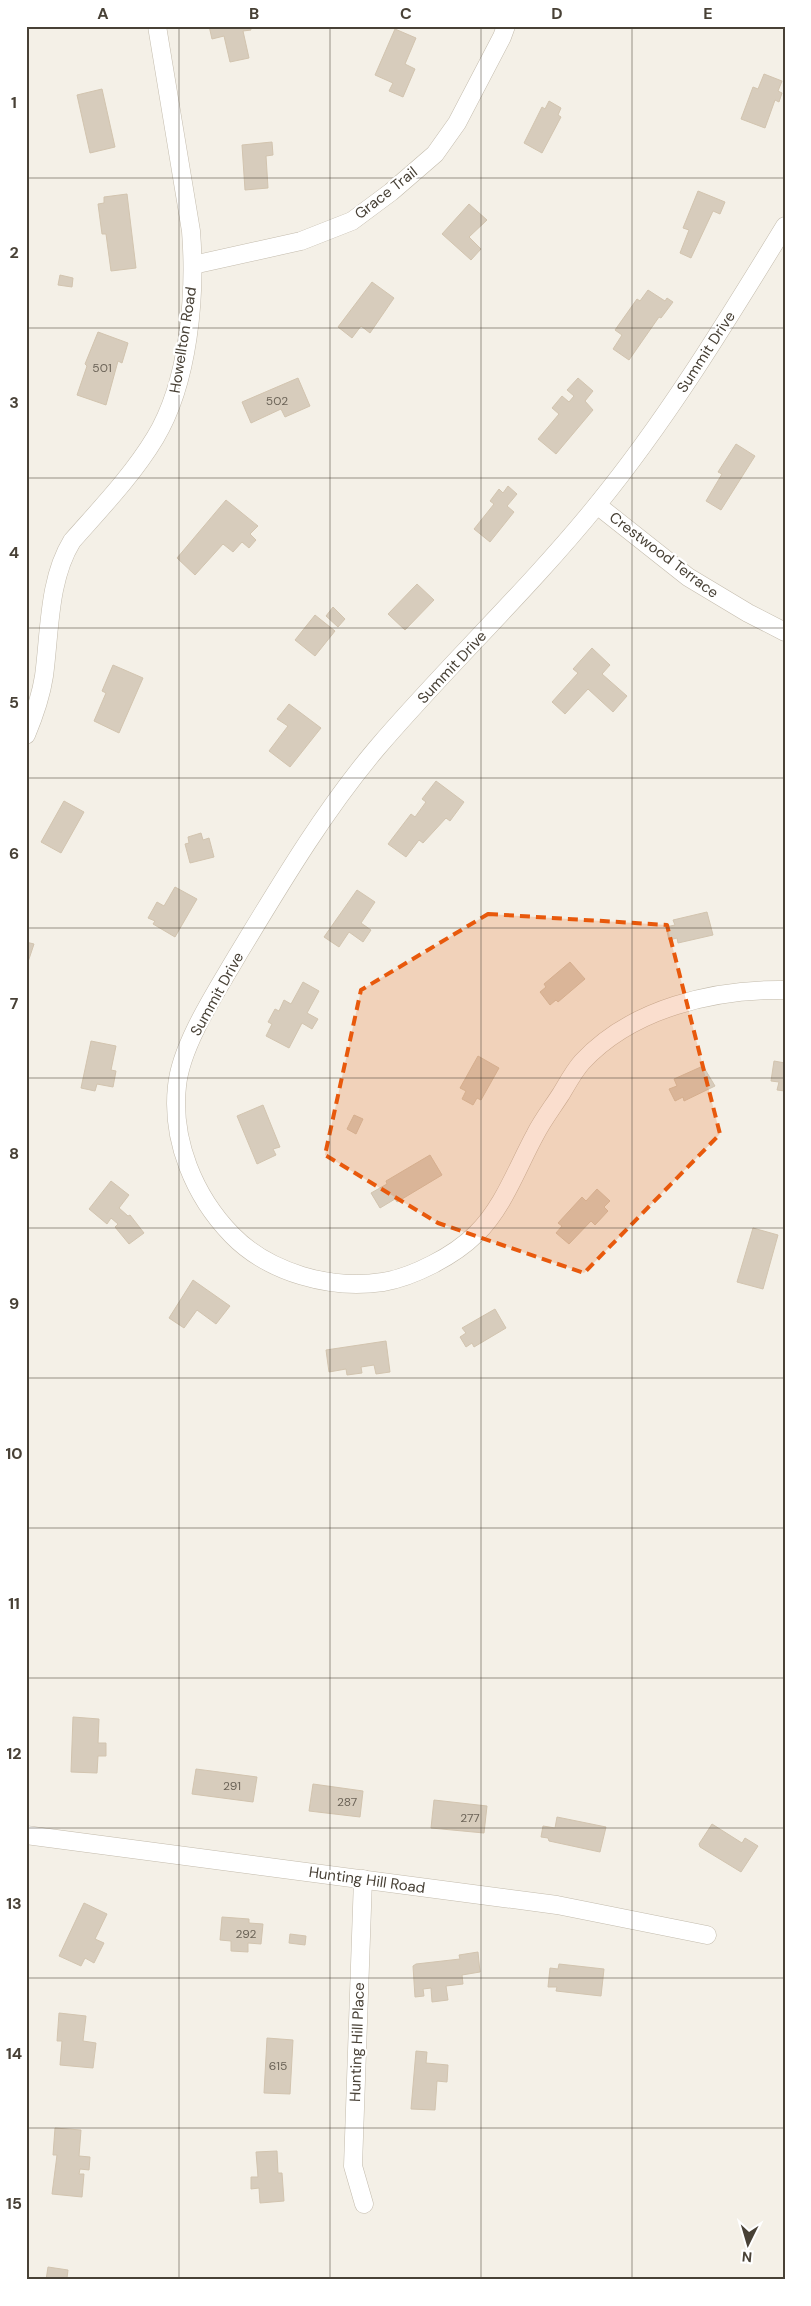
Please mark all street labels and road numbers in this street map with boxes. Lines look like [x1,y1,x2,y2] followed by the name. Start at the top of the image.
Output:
[351,162,421,224] street label: Grace Trail
[165,285,201,395] street label: Howellton Road
[672,308,740,396] street label: Summit Drive
[605,507,723,603] street label: Crestwood Terrace
[413,626,491,708] street label: Summit Drive
[186,948,248,1040] street label: Summit Drive
[308,1862,426,1898] street label: Hunting Hill Road
[345,1982,369,2102] street label: Hunting Hill Place

